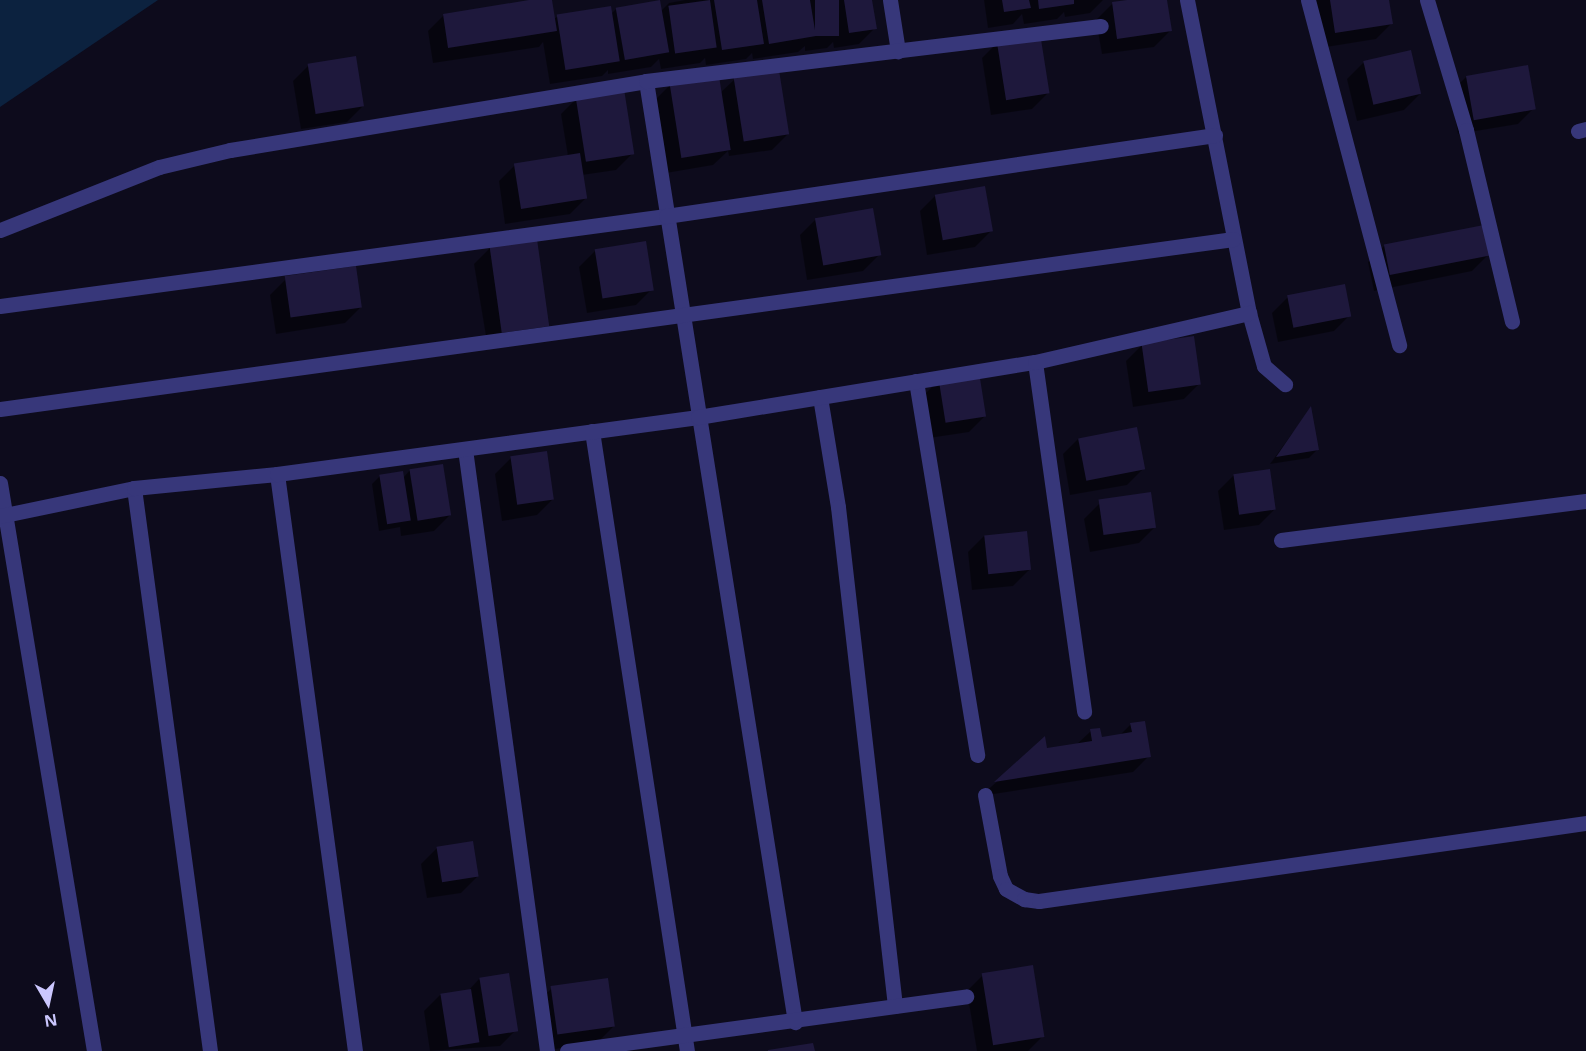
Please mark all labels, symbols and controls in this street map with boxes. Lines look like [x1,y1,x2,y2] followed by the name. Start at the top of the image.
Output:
[18,973,78,1033] north arrow
[43,1009,59,1033] text: N

